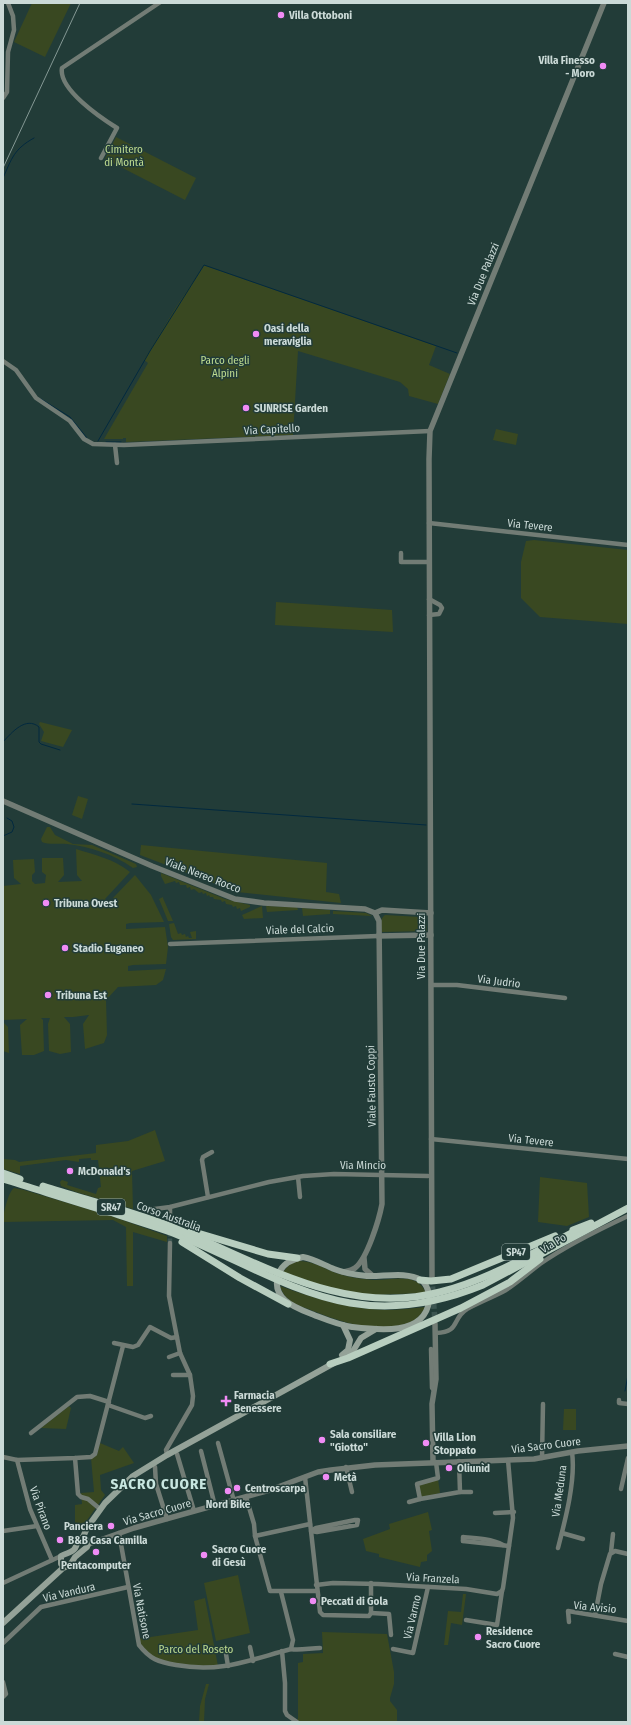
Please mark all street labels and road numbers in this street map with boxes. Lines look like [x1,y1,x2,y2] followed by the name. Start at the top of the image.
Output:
[465,241,502,308] street label: Via Due Palazzi
[244,422,301,437] street label: Via Capitello
[507,517,553,534] street label: Via Tevere
[163,855,243,896] street label: Viale Nereo Rocco
[415,912,428,979] street label: Via Due Palazzi
[266,922,335,937] street label: Viale del Calcio
[477,972,521,991] street label: Via Judrio
[364,1045,379,1127] street label: Viale Fausto Coppi
[508,1132,554,1149] street label: Via Tevere
[340,1159,386,1172] street label: Via Mincio
[97,1199,125,1215] road number: SR47
[135,1199,203,1234] street label: Corso Australia
[538,1231,569,1256] street label: Via Po
[502,1244,530,1260] road number: SP47
[511,1435,581,1456] street label: Via Sacro Cuore
[549,1464,570,1518] street label: Via Meduna
[27,1485,54,1532] street label: Via Pirano
[122,1497,192,1528] street label: Via Sacro Cuore
[406,1571,460,1586] street label: Via Franzela
[42,1580,97,1605] street label: Via Vandura
[130,1582,153,1640] street label: Via Natisone
[401,1594,424,1640] street label: Via Varmo
[573,1599,617,1616] street label: Via Avisio

